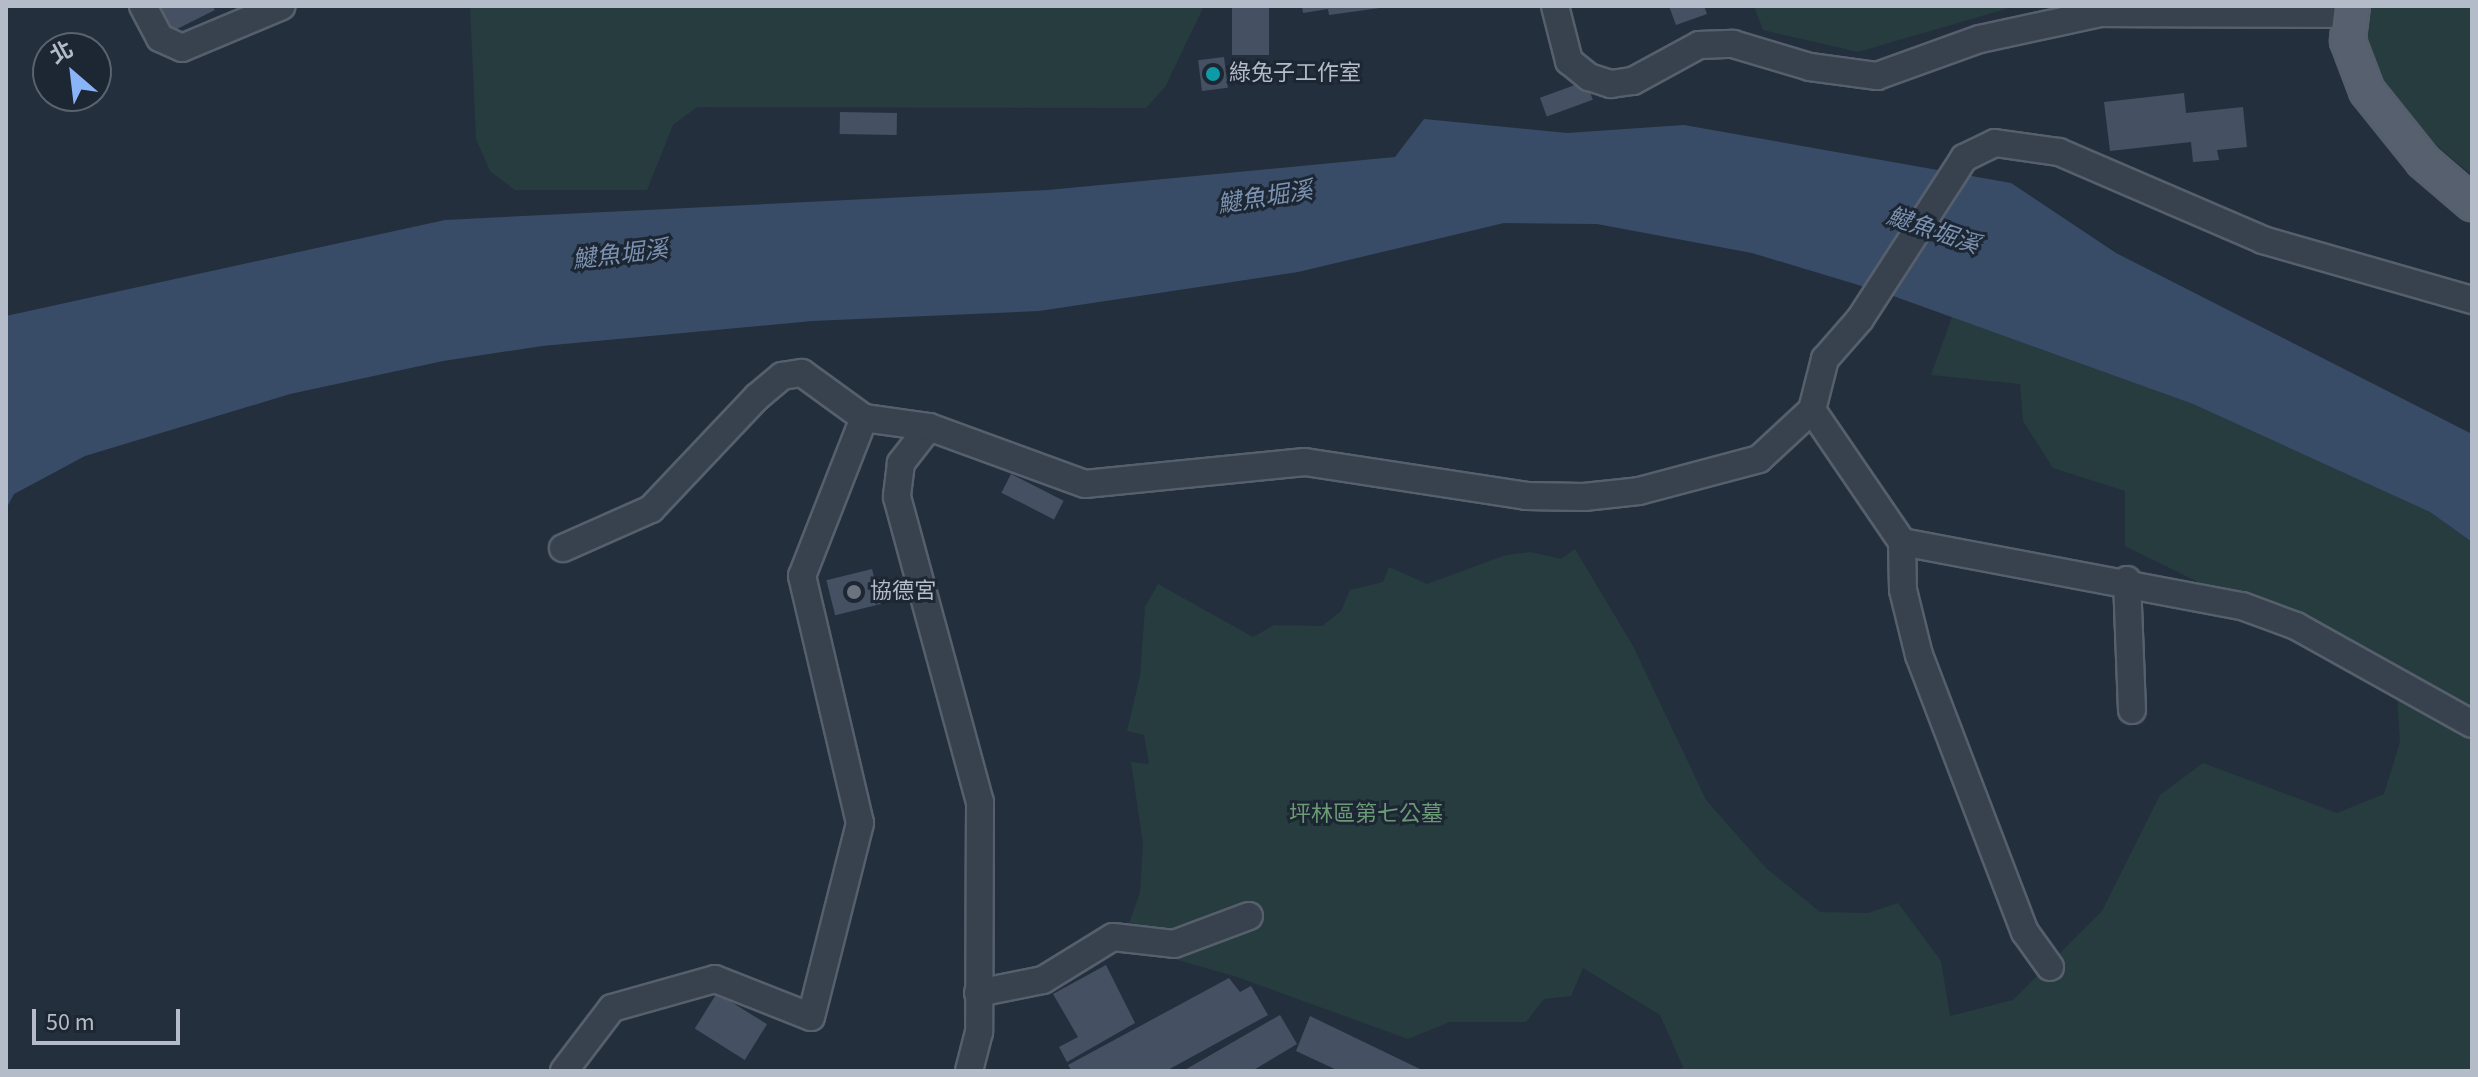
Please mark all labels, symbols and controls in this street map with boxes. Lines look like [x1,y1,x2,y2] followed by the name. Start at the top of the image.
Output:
[32,32,112,112] north arrow
[44,33,79,72] text: 北
[1229,61,1361,87] place label: 綠兔子工作室
[1204,65,1222,83] marker: 綠兔子工作室
[1215,176,1315,220] water label: 𩻸魚堀溪
[1883,202,1983,260] water label: 𩻸魚堀溪
[571,235,669,275] water label: 𩻸魚堀溪
[870,579,936,605] place label: 協德宮
[845,583,863,601] marker: 協德宮
[1289,802,1443,828] park label: 坪林區第七公墓
[36,993,184,1043] scale bar
[46,1005,95,1040] text: 50 m

